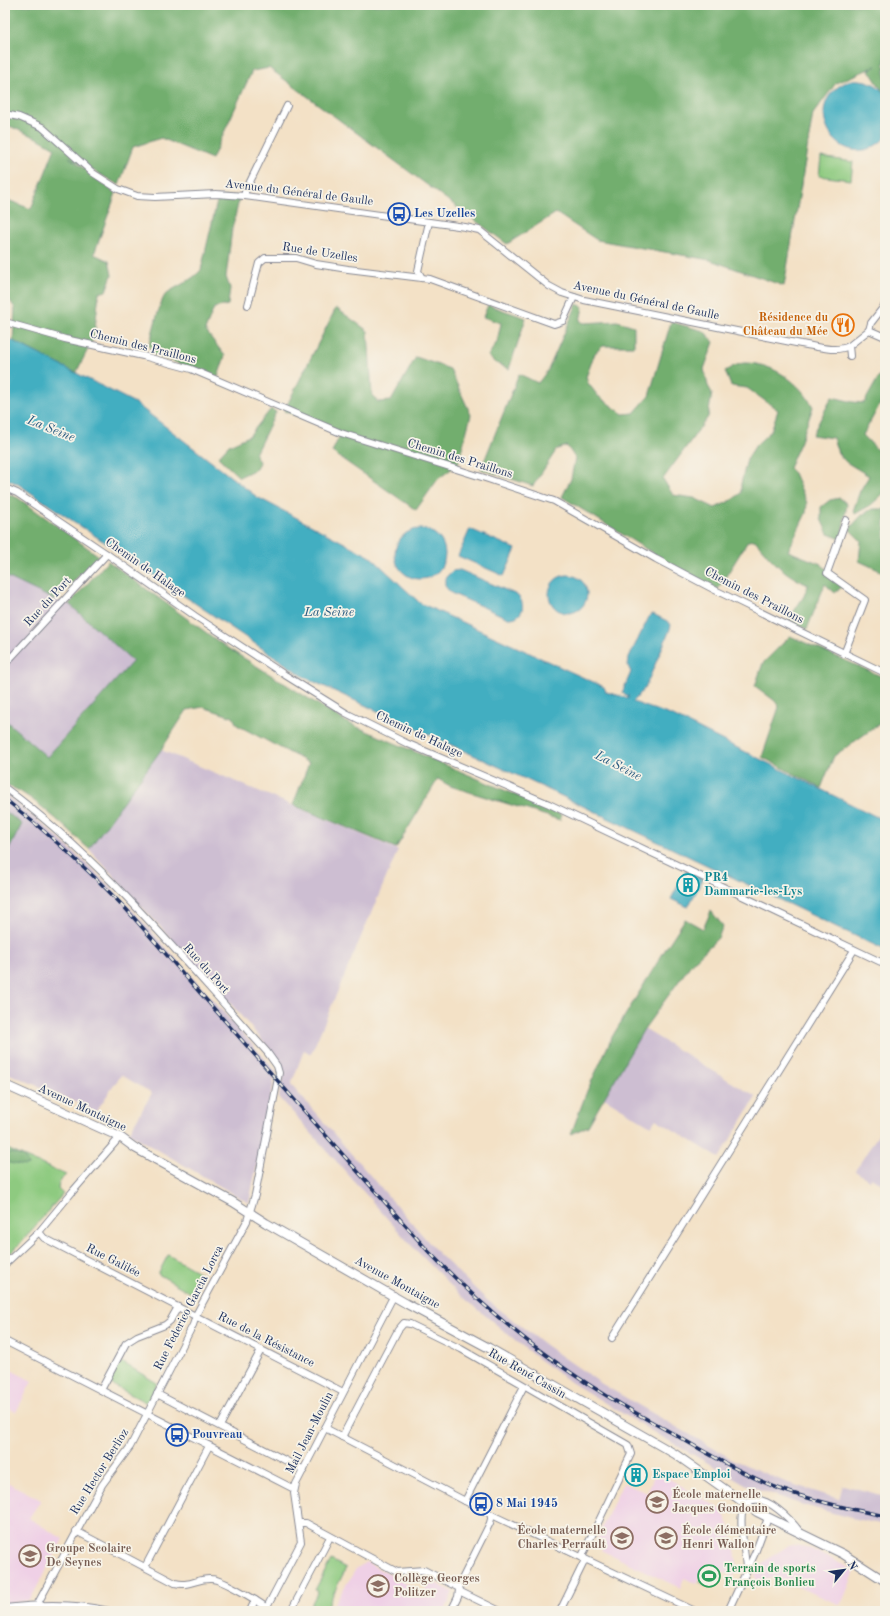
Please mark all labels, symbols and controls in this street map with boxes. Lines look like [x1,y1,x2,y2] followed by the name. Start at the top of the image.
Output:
[224,178,374,208] street label: Avenue du Général de Gaulle
[386,201,412,227] bus stop icon: Les Uzelles
[414,208,475,220] place label: Les Uzelles
[281,241,359,265] street label: Rue de Uzelles
[572,280,721,322] street label: Avenue du Général de Gaulle
[743,312,828,338] place label: Résidence du Château du Mée
[830,312,856,338] restaurant icon: Résidence du Château du Mée
[88,328,198,366] street label: Chemin des Praillons
[24,413,77,444] water label: La Seine
[406,437,514,481] street label: Chemin des Praillons
[103,536,187,600] street label: Chemin de Halage
[703,566,805,626] street label: Chemin des Praillons
[22,575,74,629] street label: Rue du Port
[303,606,354,619] water label: La Seine
[374,710,465,761] street label: Chemin de Halage
[592,748,643,783] water label: La Seine
[675,872,701,898] building icon: PR4 Dammarie-les-Lys
[704,872,802,898] place label: PR4 Dammarie-les-Lys
[181,942,231,996] street label: Rue du Port
[36,1082,128,1134] street label: Avenue Montaigne
[84,1242,143,1280] street label: Rue Galilée
[152,1244,226,1372] street label: Rue Federico Garcia Lorca
[352,1255,442,1312] street label: Avenue Montaigne
[216,1310,317,1370] street label: Rue de la Résistance
[486,1347,568,1401] street label: Rue René Cassin
[284,1390,336,1476] street label: Mail Jean-Moulin
[164,1422,190,1448] bus stop icon: Pouvreau
[69,1427,131,1517] street label: Rue Hector Berlioz
[192,1429,243,1441] place label: Pouvreau
[623,1462,649,1488] building icon: Espace Emploi
[652,1469,731,1481] place label: Espace Emploi
[672,1486,768,1515] place label: École maternelle Jacques Gondouin
[644,1489,670,1515] school or university icon: École maternelle Jacques Gondouin
[468,1491,494,1517] bus stop icon: 8 Mai 1945
[496,1497,558,1510] place label: 8 Mai 1945
[517,1522,607,1551] place label: École maternelle Charles Perrault
[682,1522,777,1551] place label: École élémentaire Henri Wallon
[609,1525,635,1551] school or university icon: École maternelle Charles Perrault
[653,1525,679,1551] school or university icon: École élémentaire Henri Wallon
[17,1543,43,1569] school or university icon: Groupe Scolaire De Seynes
[46,1543,132,1569] place label: Groupe Scolaire De Seynes
[824,1550,864,1590] north arrow
[845,1560,859,1573] text: N
[696,1563,722,1589] sports icon: Terrain de sports François Bonlieu
[724,1563,816,1589] place label: Terrain de sports François Bonlieu
[365,1573,391,1599] school or university icon: Collège Georges Politzer
[394,1573,480,1599] place label: Collège Georges Politzer

